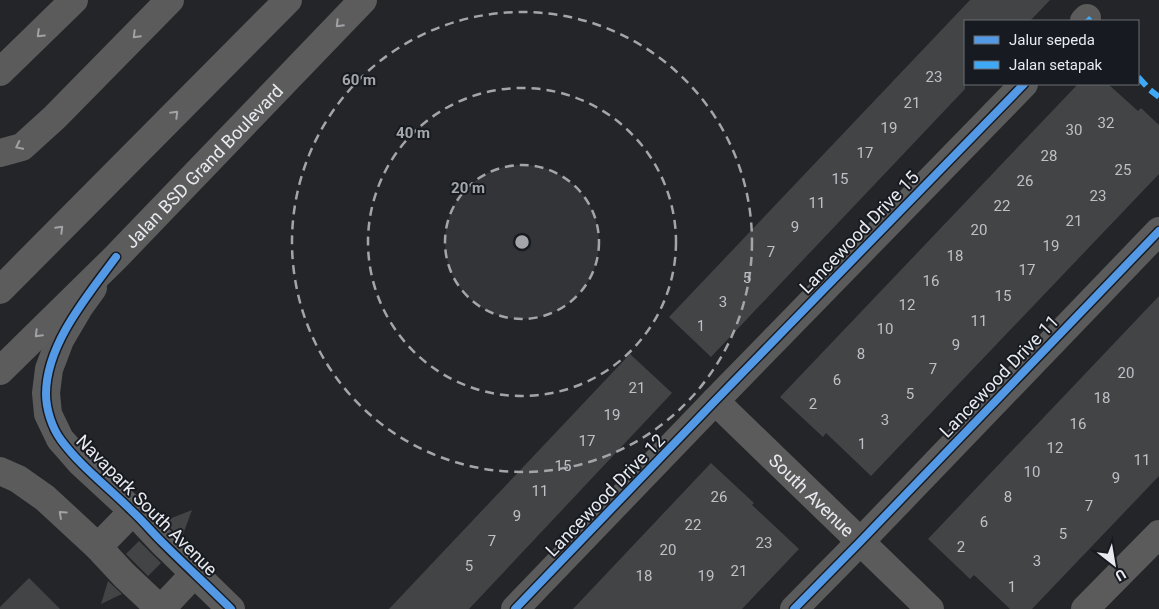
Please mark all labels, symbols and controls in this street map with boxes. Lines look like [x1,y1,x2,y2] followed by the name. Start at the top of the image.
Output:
[336,18,345,27] one-way arrow
[964,20,1139,85] legend
[36,28,45,37] one-way arrow
[133,29,142,38] one-way arrow
[1009,31,1095,49] text: Jalur sepeda
[1009,56,1103,74] text: Jalan setapak
[926,68,942,86] house number: 23
[342,71,376,89] text: 60 m
[120,80,287,252] street label: Jalan BSD Grand Boulevard
[904,94,920,112] house number: 21
[169,110,178,119] one-way arrow
[1098,114,1114,132] house number: 32
[881,119,897,137] house number: 19
[1066,121,1082,139] house number: 30
[396,124,430,142] text: 40 m
[15,140,24,150] one-way arrow
[857,144,873,162] house number: 17
[1041,147,1057,165] house number: 28
[1115,161,1131,179] house number: 25
[795,166,923,298] street label: Lancewood Drive 15
[832,170,848,188] house number: 15
[1017,172,1033,190] house number: 26
[451,179,485,197] text: 20 m
[1090,187,1106,205] house number: 23
[809,194,825,212] house number: 11
[994,197,1010,215] house number: 22
[1066,212,1082,230] house number: 21
[791,218,799,236] house number: 9
[971,221,987,239] house number: 20
[55,226,64,235] one-way arrow
[513,233,531,251] centre of rings
[1043,237,1059,255] house number: 19
[767,243,775,261] house number: 7
[947,247,963,265] house number: 18
[1019,261,1035,279] house number: 17
[743,269,751,287] house number: 5
[923,272,939,290] house number: 16
[995,287,1011,305] house number: 15
[719,293,727,311] house number: 3
[899,296,915,314] house number: 12
[935,310,1063,442] street label: Lancewood Drive 11
[971,312,987,330] house number: 11
[697,317,705,335] house number: 1
[877,320,893,338] house number: 10
[34,328,43,337] one-way arrow
[952,336,960,354] house number: 9
[857,345,865,363] house number: 8
[929,360,937,378] house number: 7
[1118,364,1134,382] house number: 20
[833,371,841,389] house number: 6
[629,379,645,397] house number: 21
[906,385,914,403] house number: 5
[1094,389,1110,407] house number: 18
[809,395,817,413] house number: 2
[604,406,620,424] house number: 19
[881,411,889,429] house number: 3
[1070,415,1086,433] house number: 16
[541,429,669,561] street label: Lancewood Drive 12
[72,430,222,580] street label: Navapark South Avenue
[579,432,595,450] house number: 17
[858,435,866,453] house number: 1
[1047,439,1063,457] house number: 12
[765,449,859,541] street label: South Avenue
[1134,451,1150,469] house number: 11
[555,457,571,475] house number: 15
[1024,463,1040,481] house number: 10
[1112,469,1120,487] house number: 9
[532,482,548,500] house number: 11
[711,488,727,506] house number: 26
[1004,488,1012,506] house number: 8
[1085,497,1093,515] house number: 7
[513,507,521,525] house number: 9
[58,511,67,520] one-way arrow
[980,513,988,531] house number: 6
[685,516,701,534] house number: 22
[1059,525,1067,543] house number: 5
[488,532,496,550] house number: 7
[756,534,772,552] house number: 23
[957,538,965,556] house number: 2
[1089,539,1139,589] north arrow
[660,541,676,559] house number: 20
[1033,552,1041,570] house number: 3
[465,557,473,575] house number: 5
[731,562,747,580] house number: 21
[1113,566,1129,584] text: U
[636,567,652,585] house number: 18
[698,567,714,585] house number: 19
[1008,578,1016,596] house number: 1

